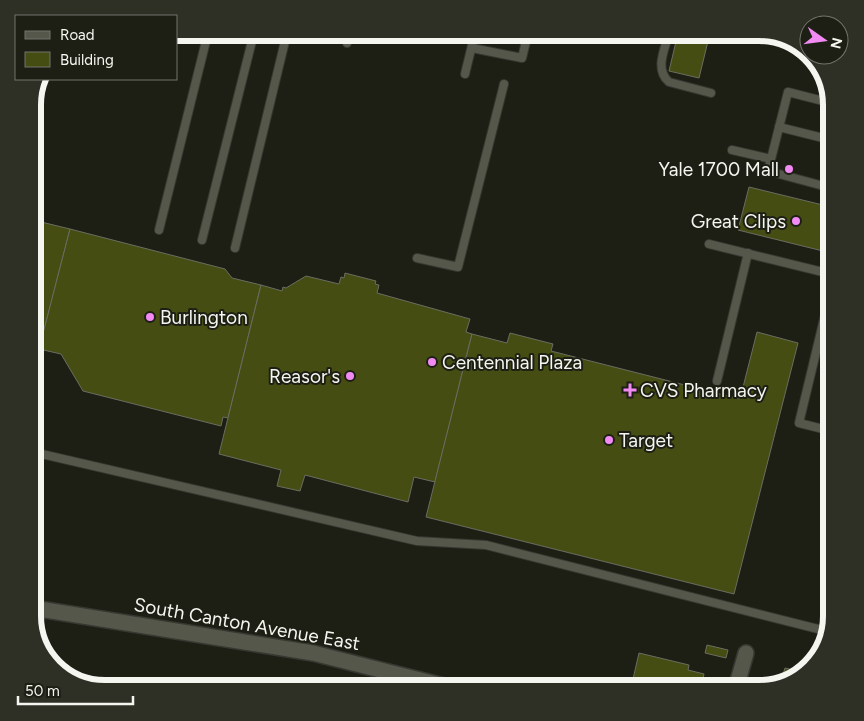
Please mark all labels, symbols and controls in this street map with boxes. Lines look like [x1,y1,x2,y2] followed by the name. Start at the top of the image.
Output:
[15,15,178,80] legend
[799,15,849,65] north arrow
[60,26,95,44] text: Road
[827,36,846,50] text: N
[60,51,114,69] text: Building
[659,158,779,181] place label: Yale 1700 Mall
[783,163,795,175] marker: Yale 1700 Mall
[691,210,786,233] place label: Great Clips
[790,215,802,227] marker: Great Clips
[160,306,248,329] place label: Burlington
[144,311,156,323] marker: Burlington
[442,351,582,374] place label: Centennial Plaza
[426,356,438,368] marker: Centennial Plaza
[269,365,340,388] place label: Reasor's
[344,370,356,382] marker: Reasor's
[640,379,767,402] place label: CVS Pharmacy
[624,384,636,396] marker: CVS Pharmacy
[619,429,673,452] place label: Target
[603,434,615,446] marker: Target
[132,593,362,655] street label: South Canton Avenue East
[18,674,132,706] scale bar
[25,682,60,700] text: 50 m

